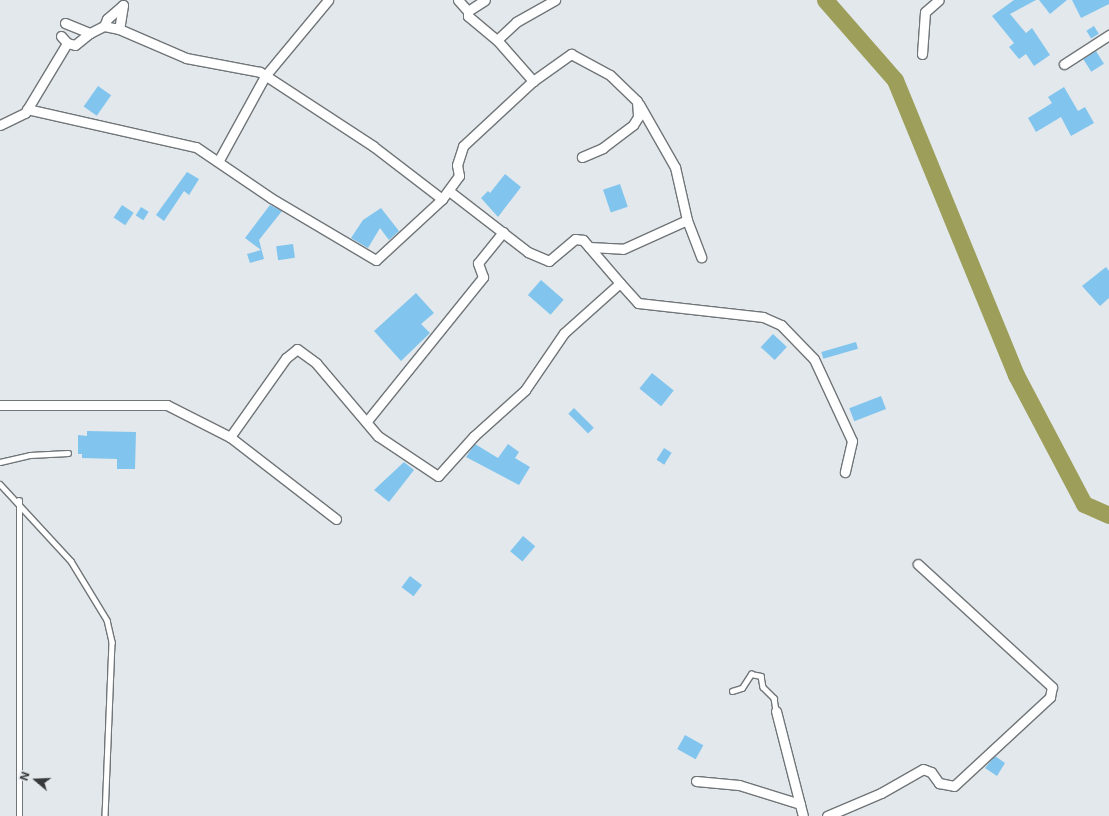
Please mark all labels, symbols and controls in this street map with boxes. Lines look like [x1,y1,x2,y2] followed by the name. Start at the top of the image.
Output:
[16,760,56,800] north arrow
[17,770,33,782] text: N

